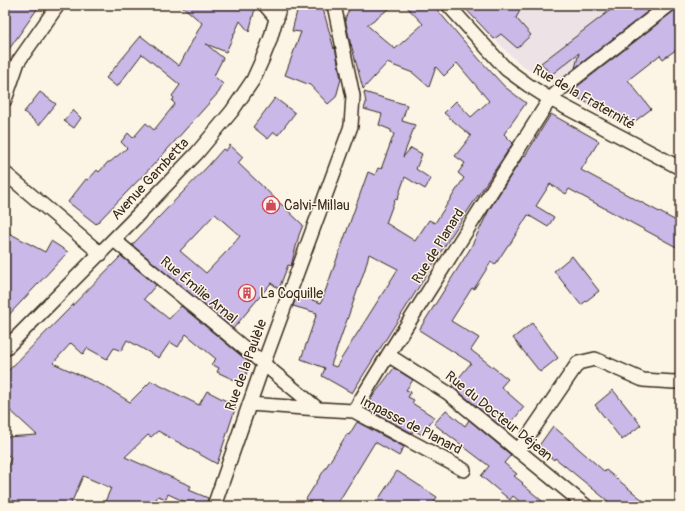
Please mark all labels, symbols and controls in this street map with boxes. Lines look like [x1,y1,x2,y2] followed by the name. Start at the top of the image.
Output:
[530,61,638,133] street label: Rue de la Fraternité
[108,134,192,224] street label: Avenue Gambetta
[261,195,281,215] shop icon: Calvi-Millau
[284,197,350,214] place label: Calvi-Millau
[408,205,468,287] street label: Rue de Planard
[157,252,242,327] street label: Rue Émilie Arnal
[237,283,257,303] building icon: La Coquille
[260,285,323,302] place label: La Coquille
[222,317,270,413] street label: Rue de la Paulèle
[442,367,556,465] street label: Rue du Docteur Déjean
[357,392,465,458] street label: Impasse de Planard

